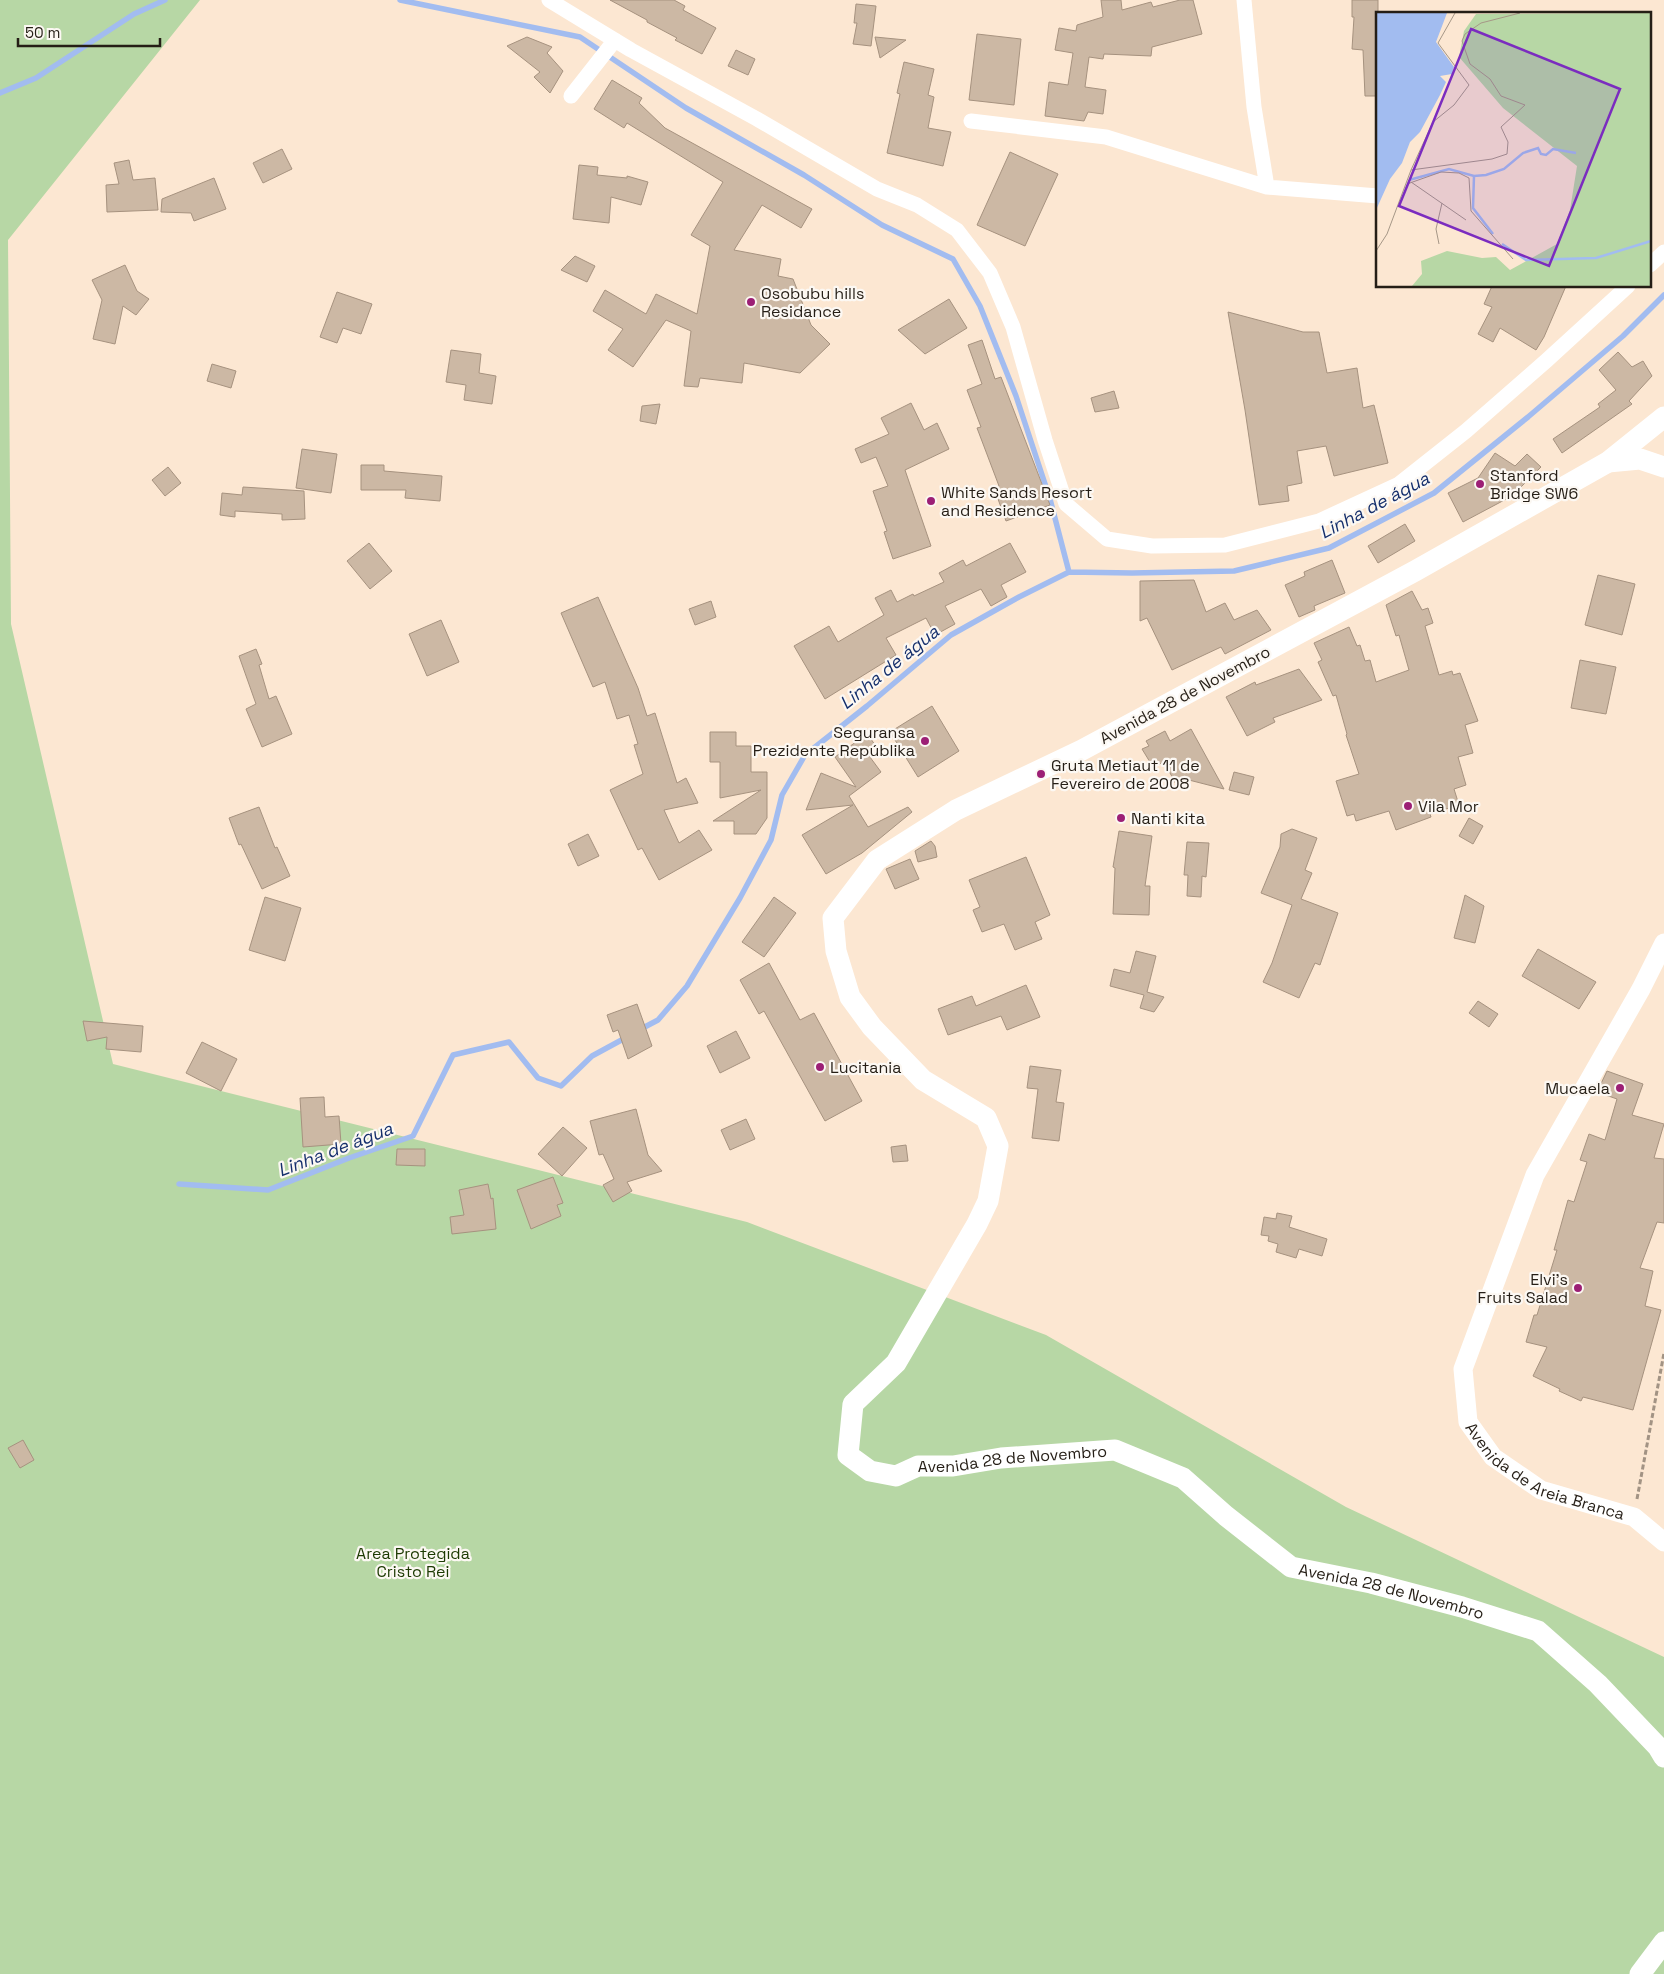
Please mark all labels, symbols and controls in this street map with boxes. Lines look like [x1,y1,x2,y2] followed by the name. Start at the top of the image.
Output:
[1376,12,1652,288] inset map
[18,15,160,47] scale bar
[25,23,60,42] text: 50 m
[761,283,864,322] place label: Osobubu hills Residance
[745,296,757,308] marker: Osobubu hills Residance
[1490,465,1578,504] place label: Stanford Bridge SW6
[1315,466,1433,544] water label: Linha de água
[1474,478,1486,490] marker: Stanford Bridge SW6
[941,482,1092,521] place label: White Sands Resort and Residence
[925,495,937,507] marker: White Sands Resort and Residence
[835,620,944,714] water label: Linha de água
[1096,641,1274,749] street label: Avenida 28 de Novembro
[753,722,915,761] place label: Seguransa Prezidente Repúblika
[919,735,931,747] marker: Seguransa Prezidente Repúblika
[1051,755,1200,794] place label: Gruta Metiaut 11 de Fevereiro de 2008
[1035,768,1047,780] marker: Gruta Metiaut 11 de Fevereiro de 2008
[1418,796,1479,817] place label: Vila Mor
[1402,800,1414,812] marker: Vila Mor
[1131,808,1205,829] place label: Nanti kita
[1115,812,1127,824] marker: Nanti kita
[830,1057,901,1078] place label: Lucitania
[814,1061,826,1073] marker: Lucitania
[1545,1078,1610,1099] place label: Mucaela
[1614,1082,1626,1094] marker: Mucaela
[274,1116,396,1181] water label: Linha de água
[1478,1269,1568,1308] place label: Elvi's Fruits Salad
[1572,1282,1584,1294] marker: Elvi's Fruits Salad
[1461,1418,1627,1524] street label: Avenida de Areia Branca
[918,1440,1108,1477] street label: Avenida 28 de Novembro
[356,1543,470,1582] park label: Area Protegida Cristo Rei
[1297,1558,1487,1624] street label: Avenida 28 de Novembro

